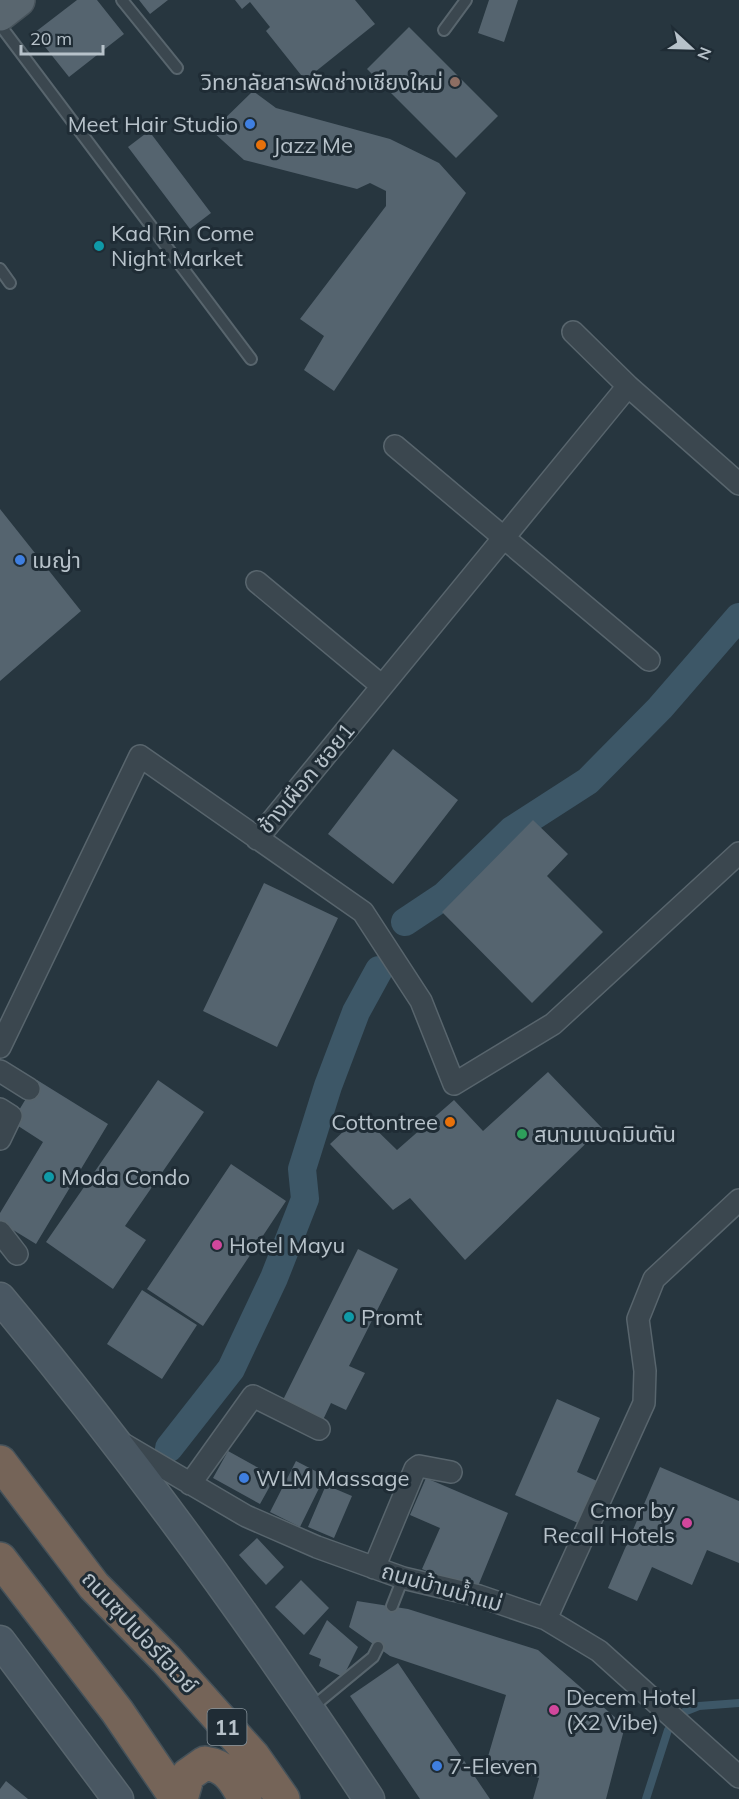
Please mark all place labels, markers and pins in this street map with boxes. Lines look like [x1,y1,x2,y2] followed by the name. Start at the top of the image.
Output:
[200,68,443,96] place label: วิทยาลัยสารพัดช่างเชียงใหม่
[448,75,462,89] marker: วิทยาลัยสารพัดช่างเชียงใหม่
[68,110,238,138] place label: Meet Hair Studio
[243,117,257,131] marker: Meet Hair Studio
[273,131,353,159] place label: Jazz Me
[254,138,268,152] marker: Jazz Me
[111,219,254,272] place label: Kad Rin Come Night Market
[92,239,106,253] marker: Kad Rin Come Night Market
[32,546,81,574] place label: เมญ่า
[13,553,27,567] marker: เมญ่า
[331,1108,438,1136] place label: Cottontree
[443,1115,457,1129] marker: Cottontree
[534,1120,676,1148] place label: สนามแบดมินตัน
[515,1127,529,1141] marker: สนามแบดมินตัน
[61,1163,190,1191] place label: Moda Condo
[42,1170,56,1184] marker: Moda Condo
[229,1231,345,1259] place label: Hotel Mayu
[210,1238,224,1252] marker: Hotel Mayu
[361,1303,423,1331] place label: Promt
[342,1310,356,1324] marker: Promt
[256,1464,409,1492] place label: WLM Massage
[237,1471,251,1485] marker: WLM Massage
[543,1496,675,1549] place label: Cmor by Recall Hotels
[680,1516,694,1530] marker: Cmor by Recall Hotels
[566,1683,696,1736] place label: Decem Hotel (X2 Vibe)
[547,1703,561,1717] marker: Decem Hotel (X2 Vibe)
[449,1752,538,1780] place label: 7-Eleven
[430,1759,444,1773] marker: 7-Eleven

